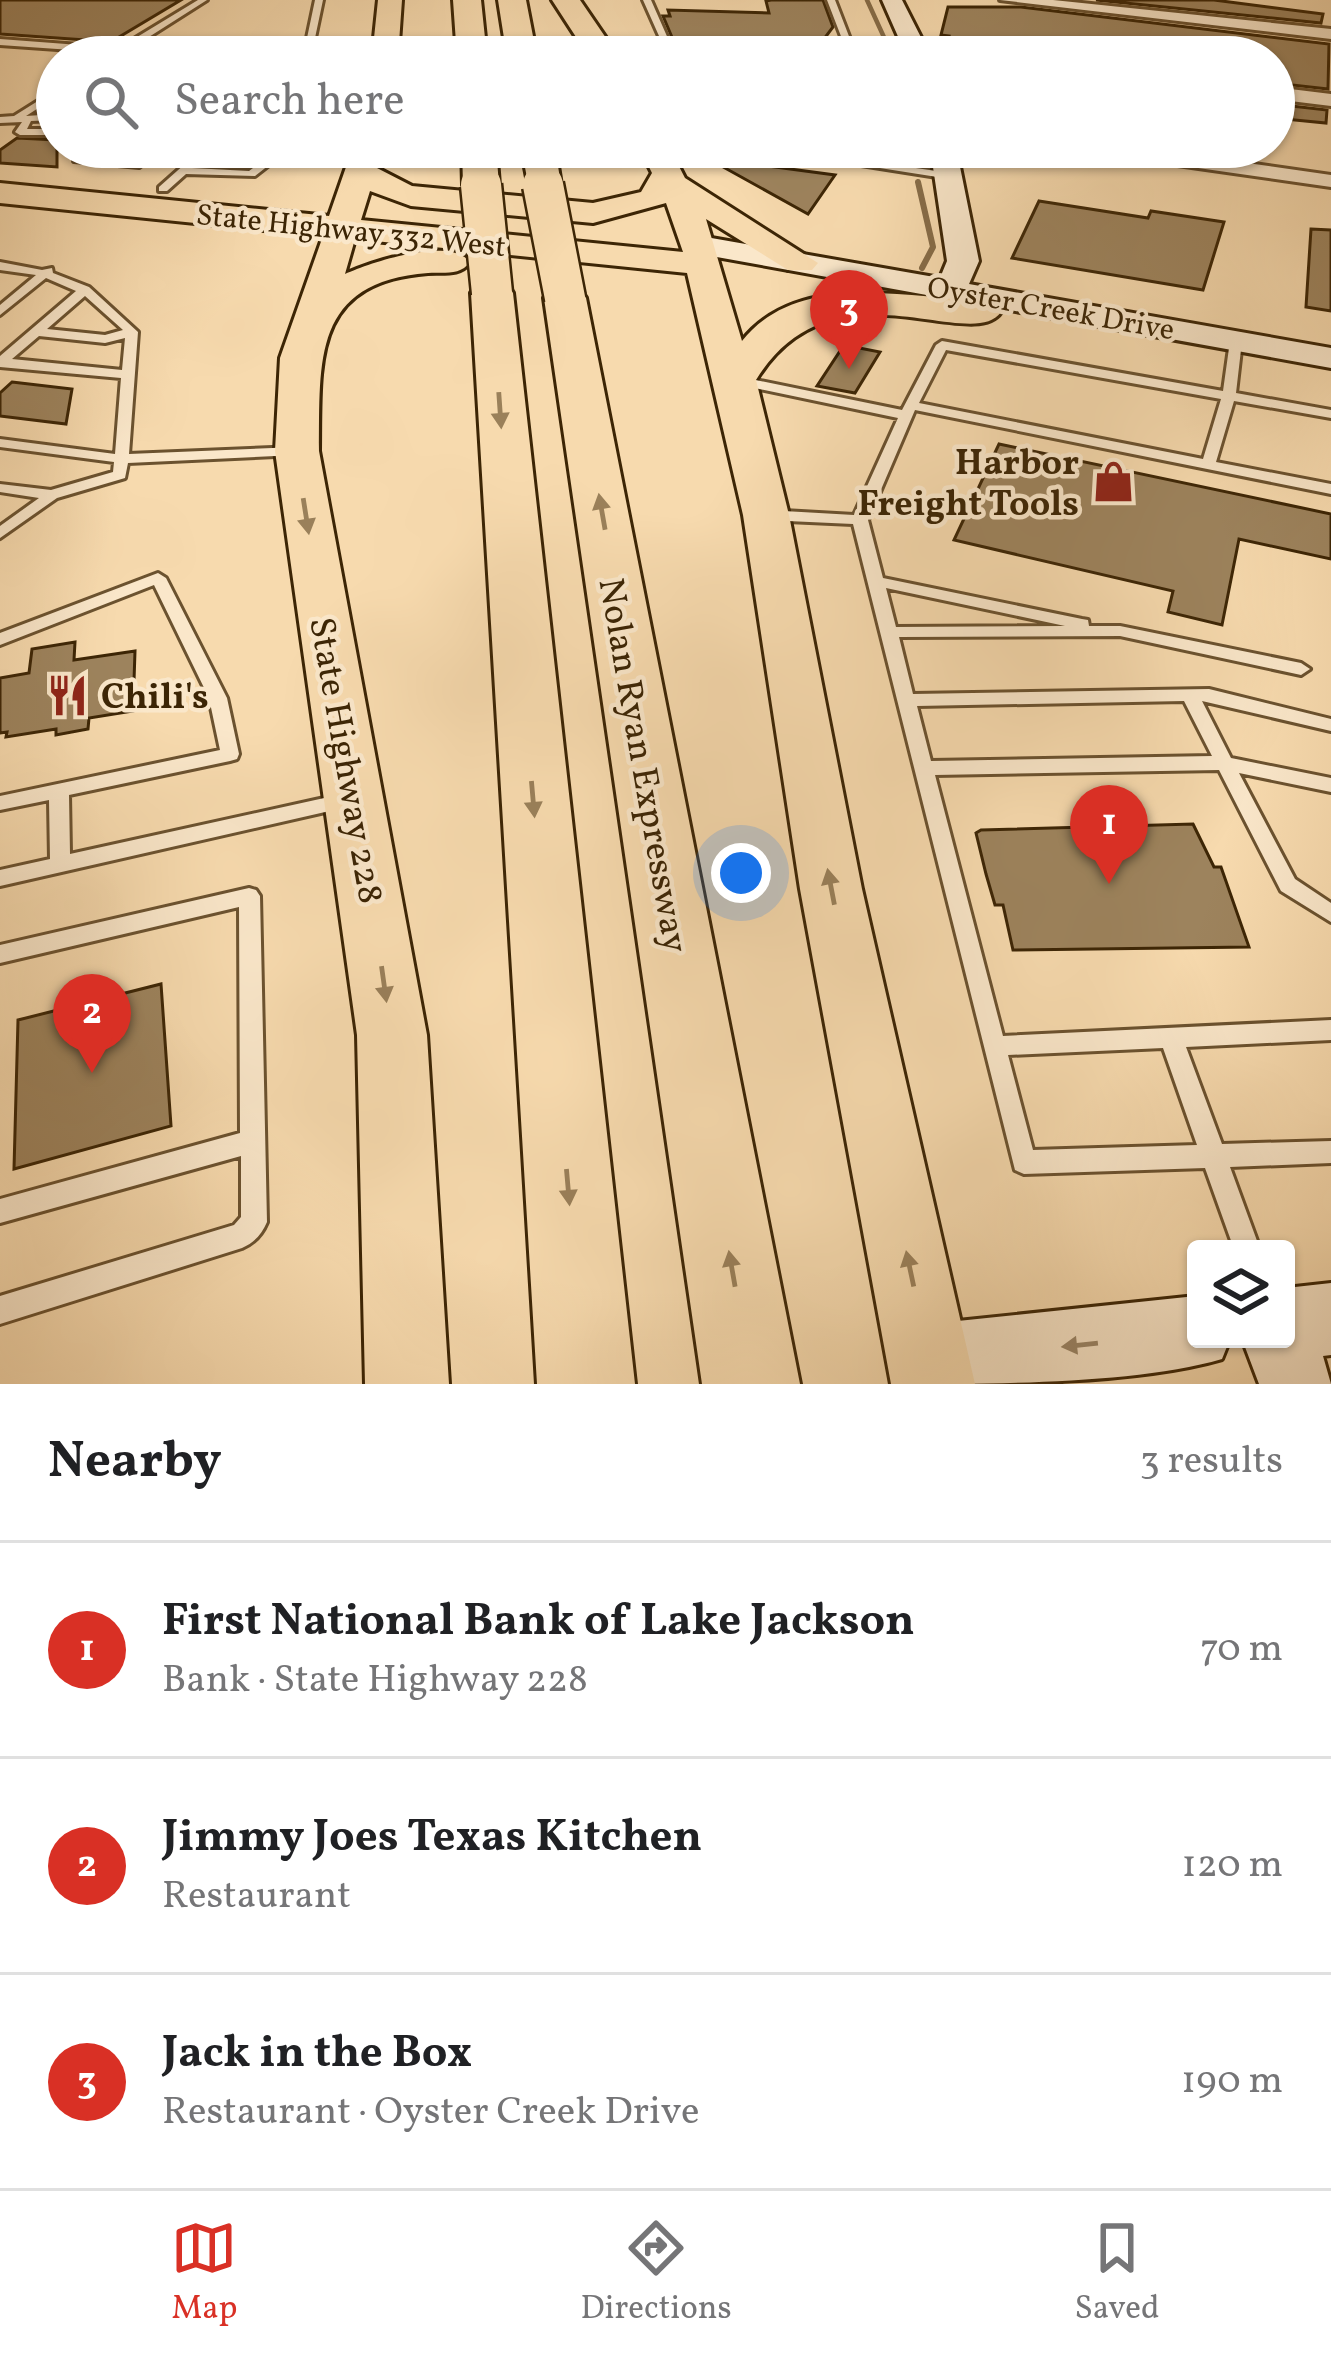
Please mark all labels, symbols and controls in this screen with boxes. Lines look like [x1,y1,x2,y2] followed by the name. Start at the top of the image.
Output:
[36,36,1295,168] search box
[78,69,144,135] icon: search
[174,71,405,134] text: Search here
[194,195,508,269] street label: State Highway 332 West
[924,268,1178,352] street label: Oyster Creek Drive
[810,270,888,369] pin: 3
[491,392,510,430] one-way arrow
[857,440,1079,531] place label: Harbor Freight Tools
[1090,459,1136,505] shop icon: Harbor Freight Tools
[592,492,611,530] one-way arrow
[297,498,316,535] one-way arrow
[583,574,699,957] street label: Nolan Ryan Expressway
[294,614,394,908] street label: State Highway 228
[44,672,90,718] restaurant icon: Chili's
[101,674,209,724] place label: Chili's
[524,781,543,818] one-way arrow
[1070,785,1148,884] pin: 1
[711,843,771,903] your location
[821,868,840,906] one-way arrow
[375,965,394,1003] one-way arrow
[53,974,131,1073] pin: 2
[559,1169,578,1206] one-way arrow
[1187,1240,1295,1348] map controls
[1187,1240,1295,1348] button: layers
[722,1249,740,1287] one-way arrow
[899,1250,918,1288] one-way arrow
[1060,1336,1098,1355] one-way arrow
[48,1427,222,1498] text: Nearby
[1140,1435,1283,1489] text: 3 results
[162,1591,915,1654] text: First National Bank of Lake Jackson
[79,1623,95,1677] text: 1
[1200,1623,1283,1677] text: 70 m
[162,1654,588,1708] text: Bank · State Highway 228
[162,1807,702,1870] text: Jimmy Joes Texas Kitchen
[77,1839,97,1893] text: 2
[1182,1839,1283,1893] text: 120 m
[162,1870,351,1924] text: Restaurant
[162,2023,472,2086] text: Jack in the Box
[77,2055,97,2109] text: 3
[1181,2055,1283,2109] text: 190 m
[162,2086,699,2140] text: Restaurant · Oyster Creek Drive
[171,2215,238,2333] tab: Map
[580,2215,732,2333] tab: Directions
[1075,2215,1160,2333] tab: Saved

